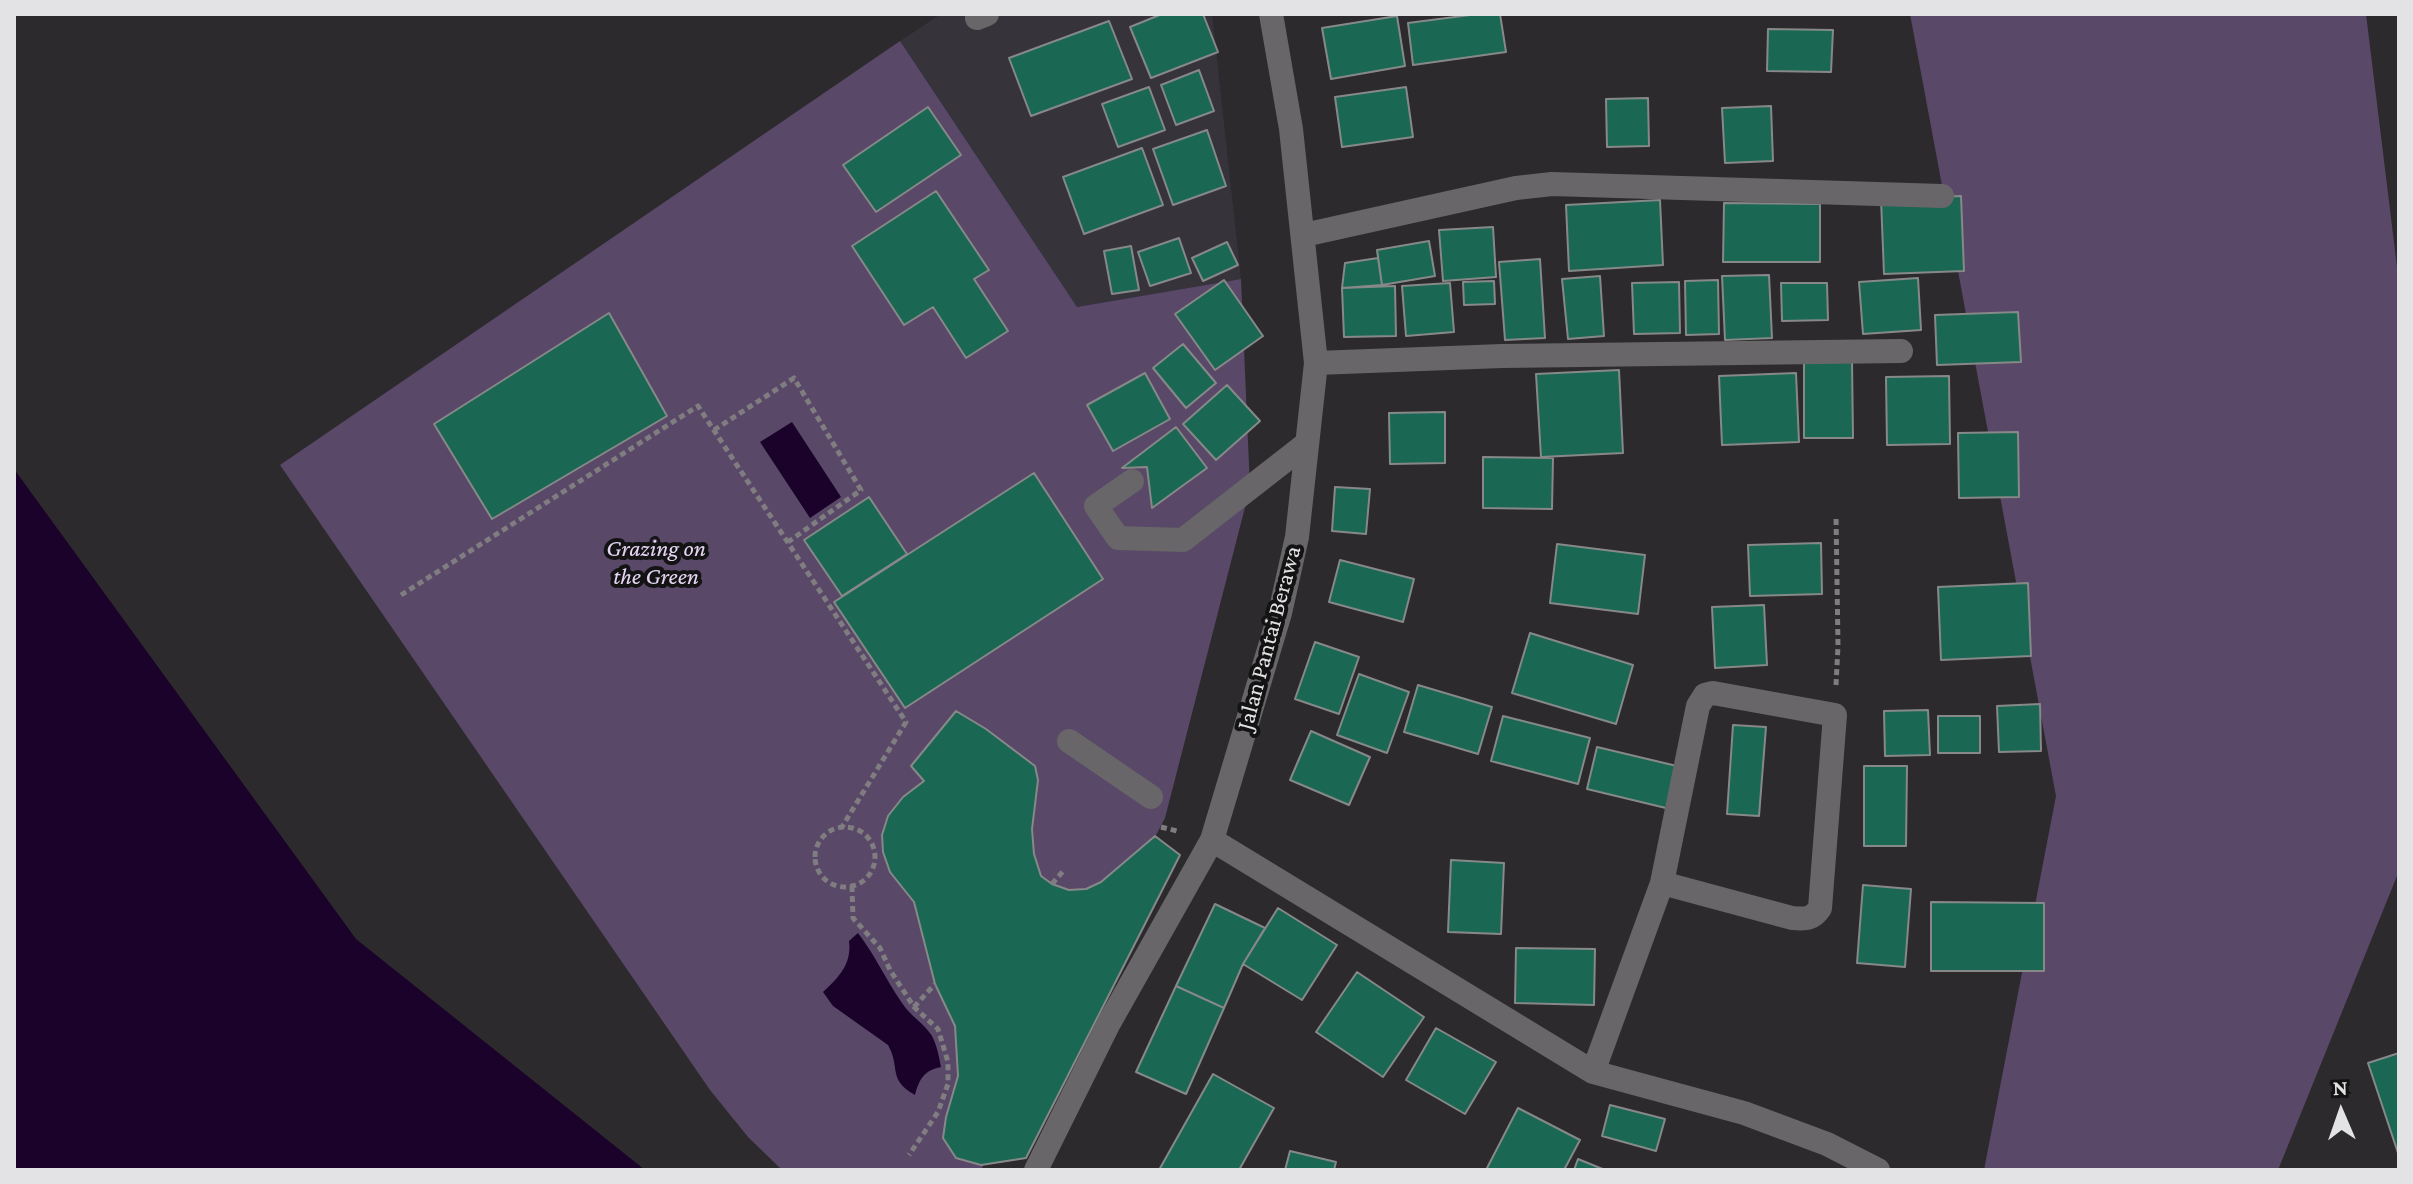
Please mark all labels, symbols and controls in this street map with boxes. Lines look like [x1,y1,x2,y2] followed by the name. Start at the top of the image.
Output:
[606,535,706,591] park label: Grazing on the Green
[1231,543,1307,733] street label: Jalan Pantai Berawa
[2301,1072,2381,1152] north arrow
[2332,1075,2348,1100] text: N

